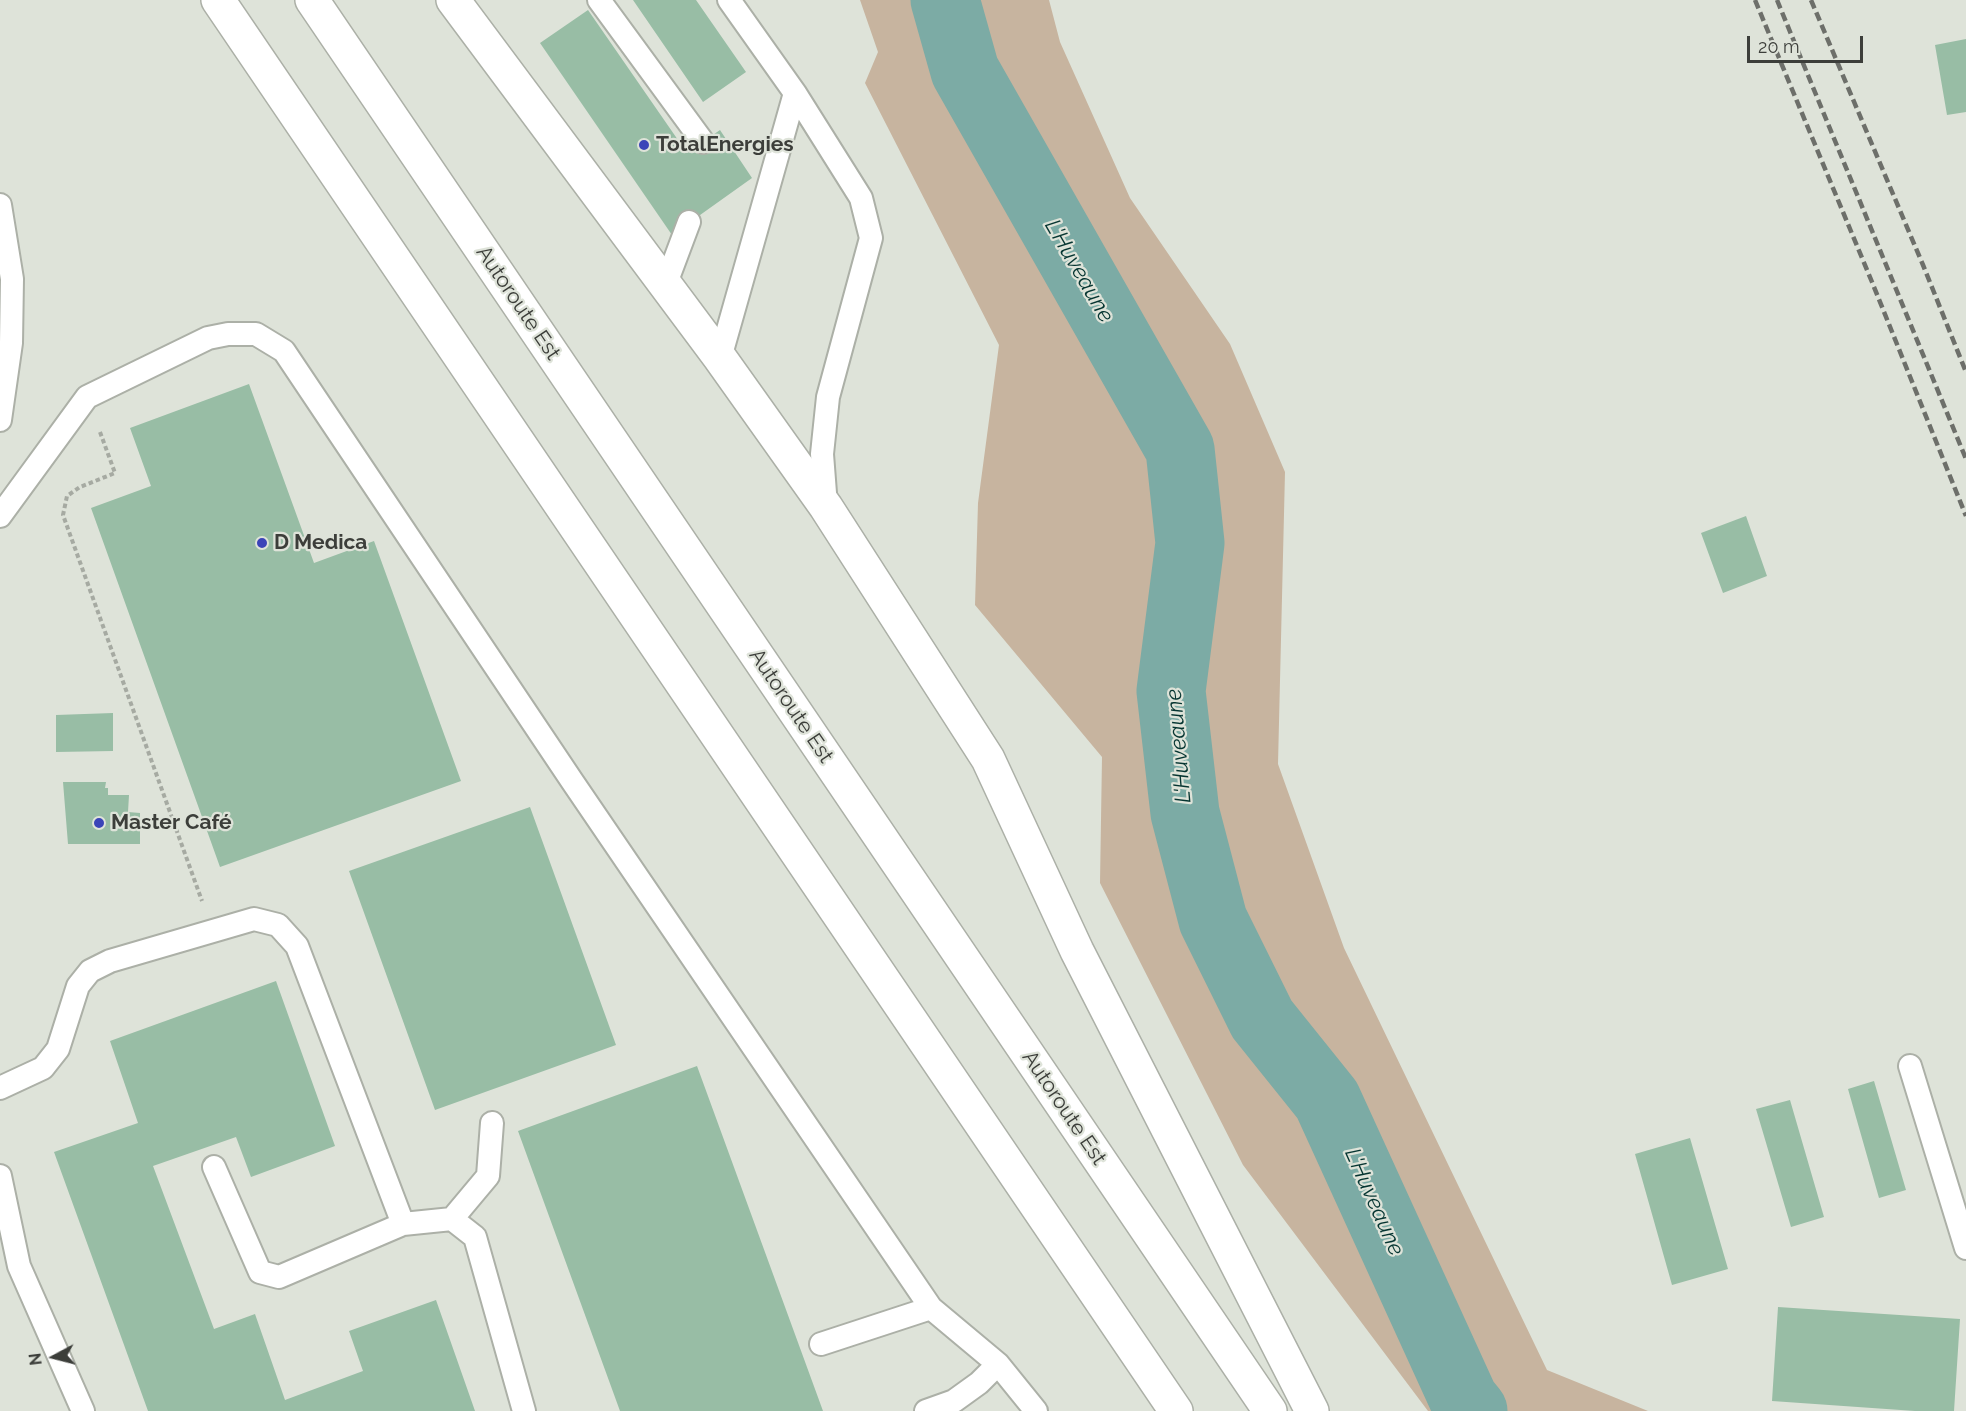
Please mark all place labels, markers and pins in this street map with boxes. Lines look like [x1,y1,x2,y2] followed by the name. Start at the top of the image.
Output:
[656,132,794,158] place label: TotalEnergies
[637,138,651,152] marker: TotalEnergies
[274,530,367,556] place label: D Medica
[255,536,269,550] marker: D Medica
[111,810,232,836] place label: Master Café
[92,816,106,830] marker: Master Café

